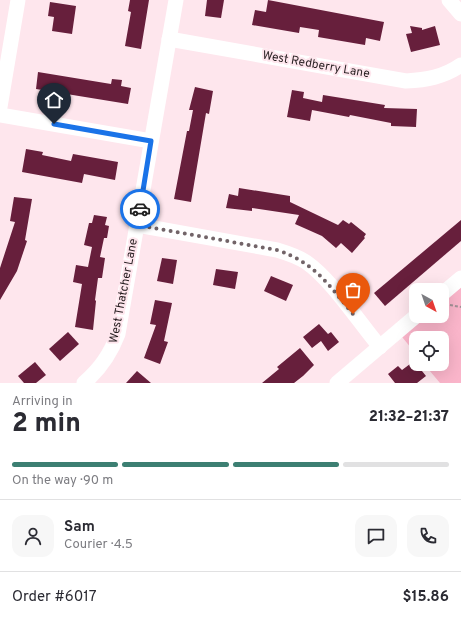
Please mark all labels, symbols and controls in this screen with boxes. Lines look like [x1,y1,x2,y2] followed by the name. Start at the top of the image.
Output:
[261,48,371,82] street label: West Redberry Lane
[37,83,71,124] pin
[43,89,65,111] icon: home
[120,189,160,229] courier
[129,198,151,220] icon: car
[106,237,142,345] street label: West Thatcher Lane
[336,273,370,314] pin
[342,279,364,301] icon: bag
[409,283,449,323] north arrow
[409,283,449,371] map controls
[409,331,449,371] button: locate
[12,394,73,410] text: Arriving in
[12,408,81,441] text: 2 min
[369,408,449,427] text: 21:32–21:37
[12,473,113,489] text: On the way · 90 m
[12,515,54,557] button: person
[355,515,397,557] button: chat
[407,515,449,557] button: phone
[64,518,95,537] text: Sam
[64,537,133,553] text: Courier · 4.5
[12,588,97,607] text: Order #6017
[402,588,449,607] text: $15.86

